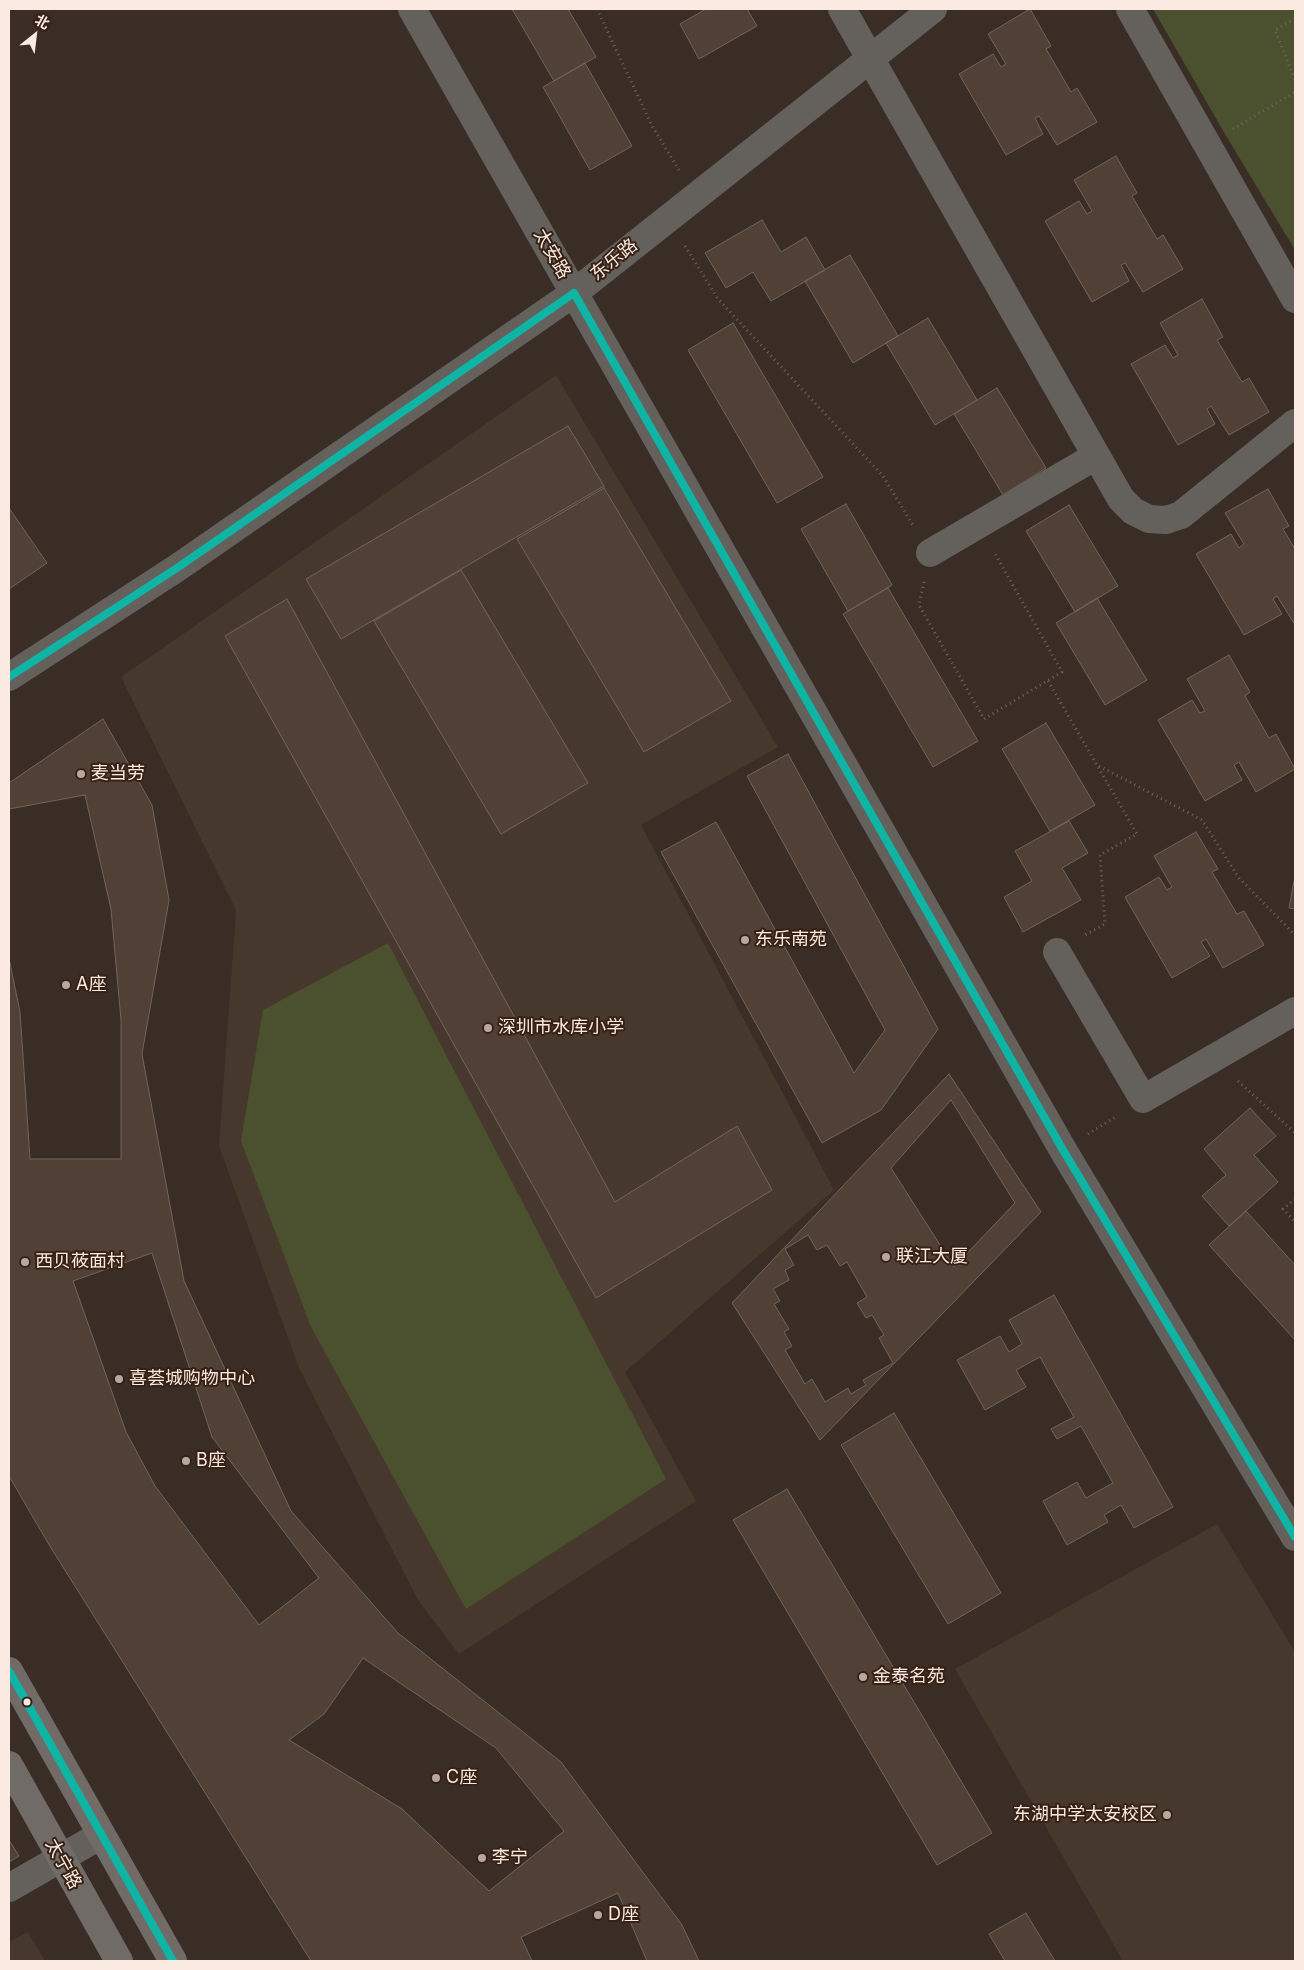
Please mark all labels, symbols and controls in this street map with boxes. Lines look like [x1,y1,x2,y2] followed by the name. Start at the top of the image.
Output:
[10,10,60,60] north arrow
[32,11,53,32] text: 北
[529,225,575,283] street label: 太安路
[586,235,642,285] street label: 东乐路
[91,763,145,785] place label: 麦当劳
[75,768,87,780] marker: 麦当劳
[755,929,827,951] place label: 东乐南苑
[739,934,751,946] marker: 东乐南苑
[76,974,106,996] place label: A座
[60,979,72,991] marker: A座
[498,1017,624,1039] place label: 深圳市水库小学
[482,1022,494,1034] marker: 深圳市水库小学
[896,1246,968,1268] place label: 联江大厦
[35,1251,125,1273] place label: 西贝莜面村
[880,1251,892,1263] marker: 联江大厦
[19,1256,31,1268] marker: 西贝莜面村
[129,1368,255,1390] place label: 喜荟城购物中心
[113,1373,125,1385] marker: 喜荟城购物中心
[196,1450,226,1472] place label: B座
[180,1455,192,1467] marker: B座
[873,1666,945,1688] place label: 金泰名苑
[857,1671,869,1683] marker: 金泰名苑
[22,1697,32,1707] unlabelled marker
[446,1767,477,1789] place label: C座
[430,1772,442,1784] marker: C座
[1013,1804,1157,1826] place label: 东湖中学太安校区
[1161,1809,1173,1821] marker: 东湖中学太安校区
[40,1835,86,1893] street label: 太宁路
[492,1847,528,1869] place label: 李宁
[476,1852,488,1864] marker: 李宁
[608,1904,639,1926] place label: D座
[592,1909,604,1921] marker: D座

